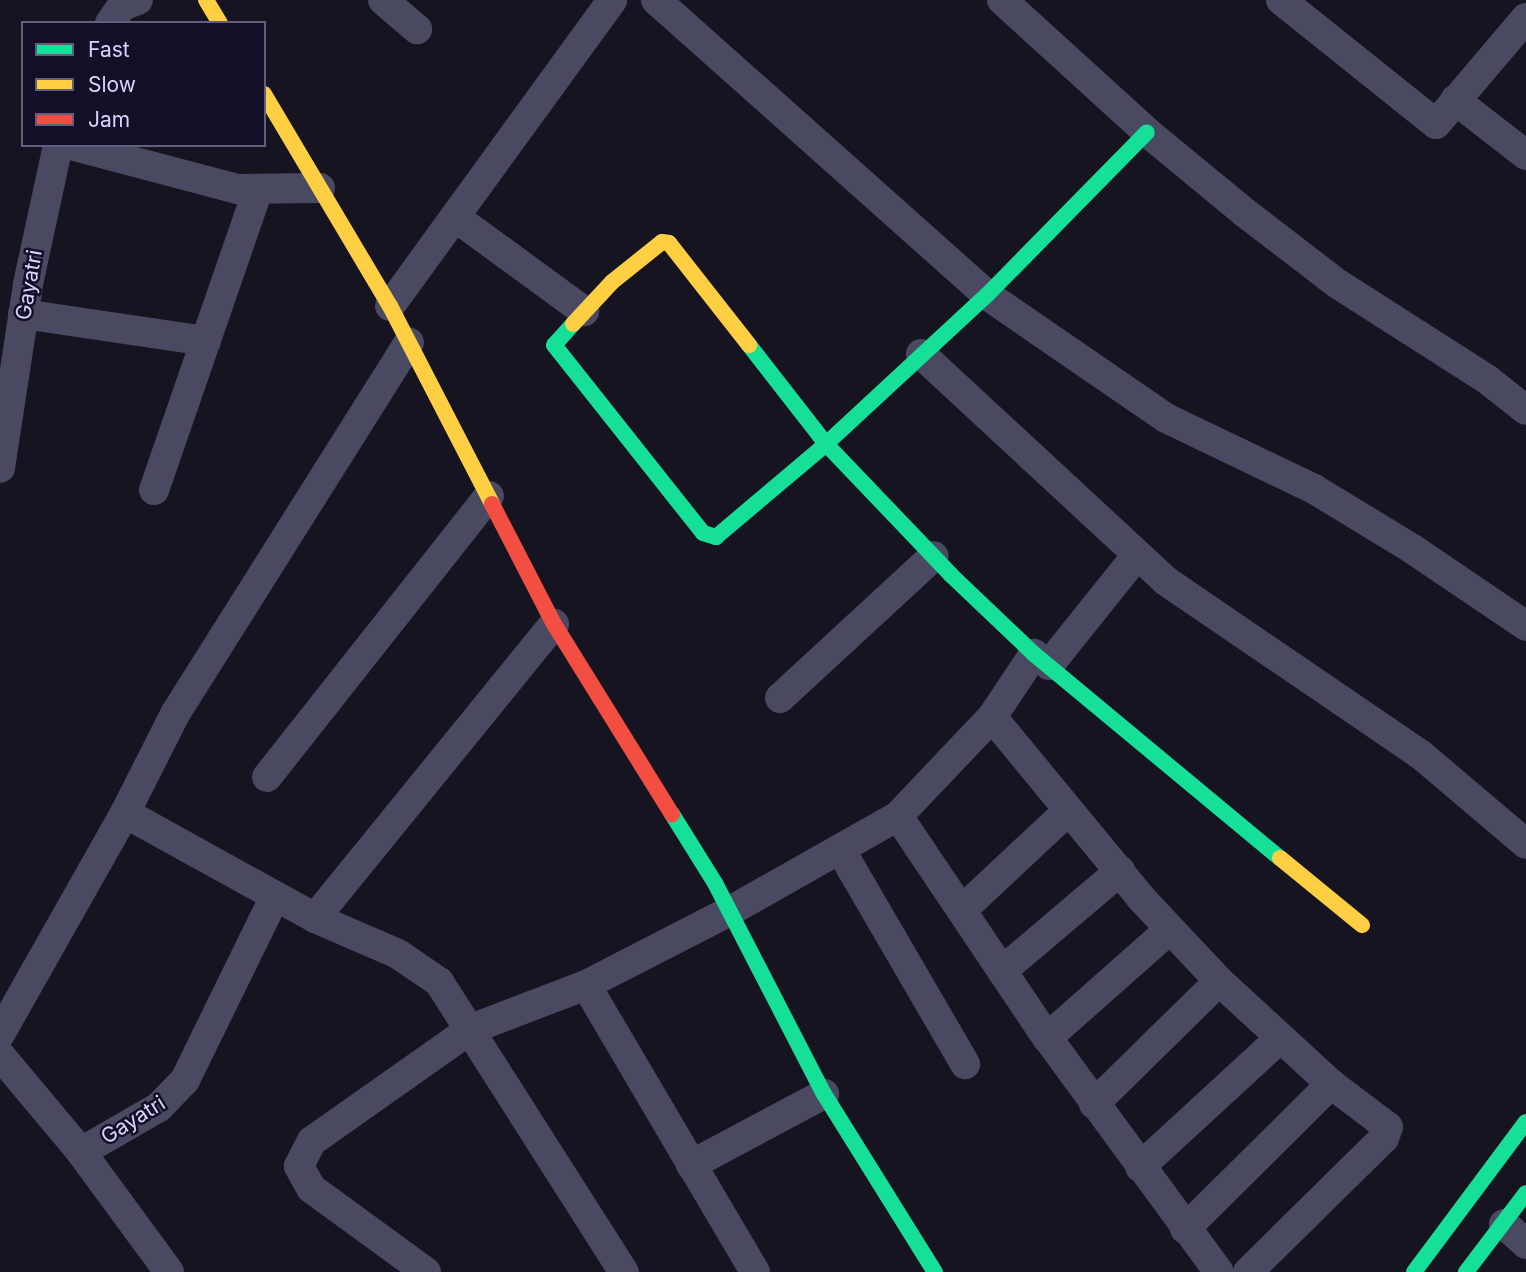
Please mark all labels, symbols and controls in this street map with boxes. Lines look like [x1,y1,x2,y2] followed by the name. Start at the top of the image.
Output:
[21,21,266,147] legend
[88,37,130,62] text: Fast
[88,72,136,97] text: Slow
[88,107,130,132] text: Jam
[10,248,48,322] street label: Gayatri
[96,1091,170,1149] street label: Gayatri

